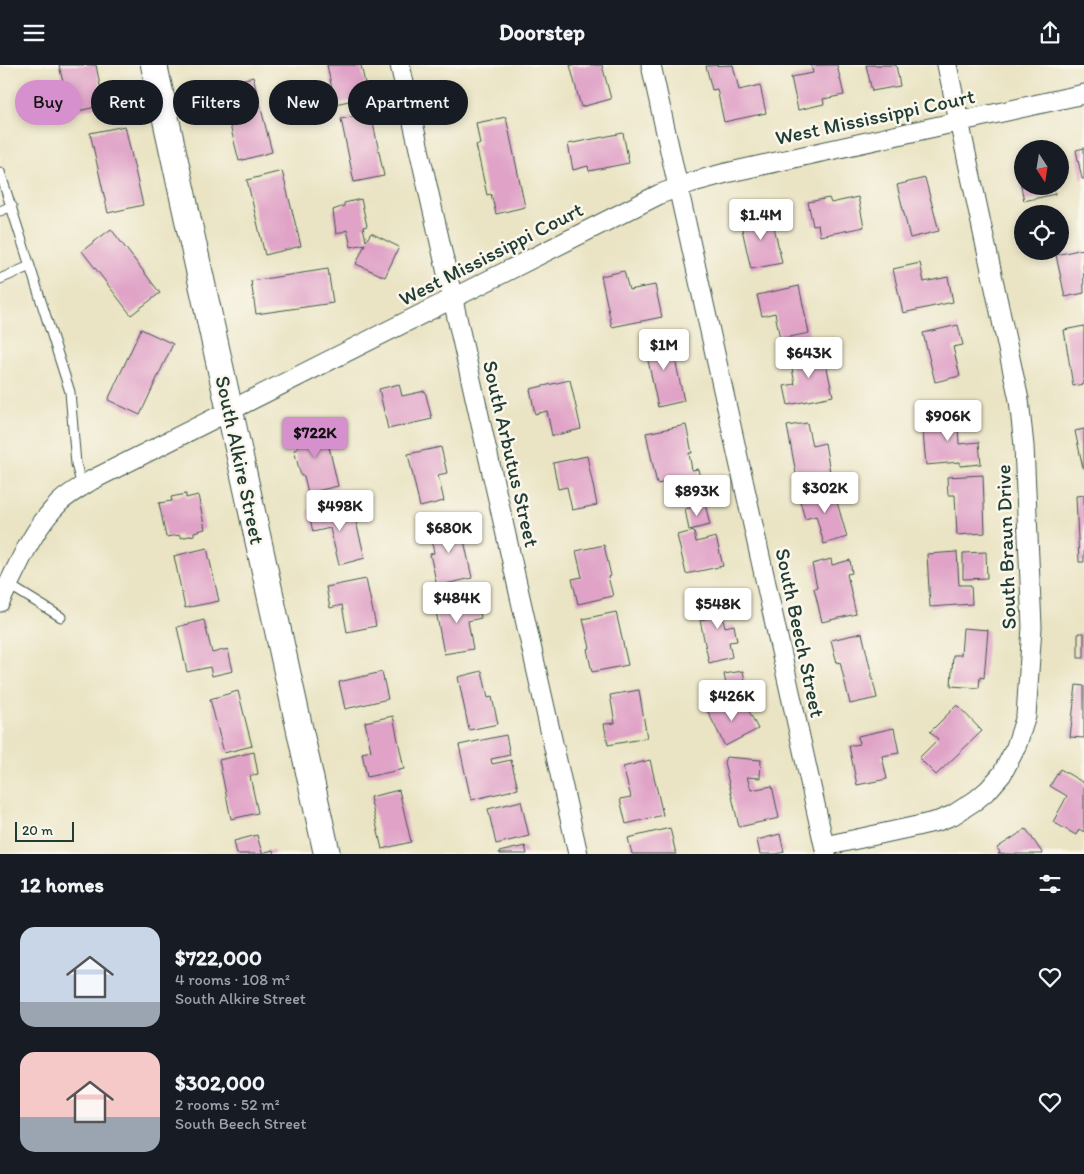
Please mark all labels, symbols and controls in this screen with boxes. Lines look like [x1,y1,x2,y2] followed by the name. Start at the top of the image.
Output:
[20,19,48,47] icon: menu
[499,19,585,46] text: Doorstep
[1036,19,1064,47] icon: share
[15,80,81,125] chip: Buy
[91,80,163,125] chip: Rent
[173,80,259,125] chip: Filters
[269,80,338,125] chip: New
[348,80,468,125] chip: Apartment
[773,83,977,150] street label: West Mississippi Court
[1014,140,1069,195] north arrow
[1014,140,1069,260] map controls
[394,196,587,311] street label: West Mississippi Court
[726,199,796,241] pin: $1.4M
[740,205,782,224] text: $1.4M
[1014,205,1069,260] button: locate
[640,329,688,371] pin: $1M
[650,335,678,354] text: $1M
[774,337,844,379] pin: $643K
[786,343,832,362] text: $643K
[478,358,545,550] street label: South Arbutus Street
[210,373,271,547] street label: South Alkire Street
[913,399,983,442] pin: $906K
[925,406,971,425] text: $906K
[280,417,350,459] pin: $722K
[293,423,337,442] text: $722K
[990,464,1021,630] street label: South Braun Drive
[790,471,860,514] pin: $302K
[662,475,732,517] pin: $893K
[802,478,848,497] text: $302K
[675,481,719,500] text: $893K
[305,489,375,532] pin: $498K
[317,496,363,515] text: $498K
[414,511,484,554] pin: $680K
[426,518,472,537] text: $680K
[770,546,831,720] street label: South Beech Street
[422,581,492,624] pin: $484K
[683,587,753,630] pin: $548K
[434,588,480,607] text: $484K
[695,594,741,613] text: $548K
[697,679,767,722] pin: $426K
[710,686,754,705] text: $426K
[15,819,74,842] scale bar
[22,822,53,839] text: 20 m
[1036,870,1064,898] icon: filters
[20,872,104,897] text: 12 homes
[175,945,262,970] text: $722,000
[60,947,120,1007] icon: home
[1036,963,1064,991] icon: heart
[175,970,290,989] text: 4 rooms · 108 m²
[175,989,306,1008] text: South Alkire Street
[175,1070,265,1095] text: $302,000
[60,1072,120,1132] icon: home
[1036,1088,1064,1116] icon: heart
[175,1095,280,1114] text: 2 rooms · 52 m²
[175,1114,306,1133] text: South Beech Street

